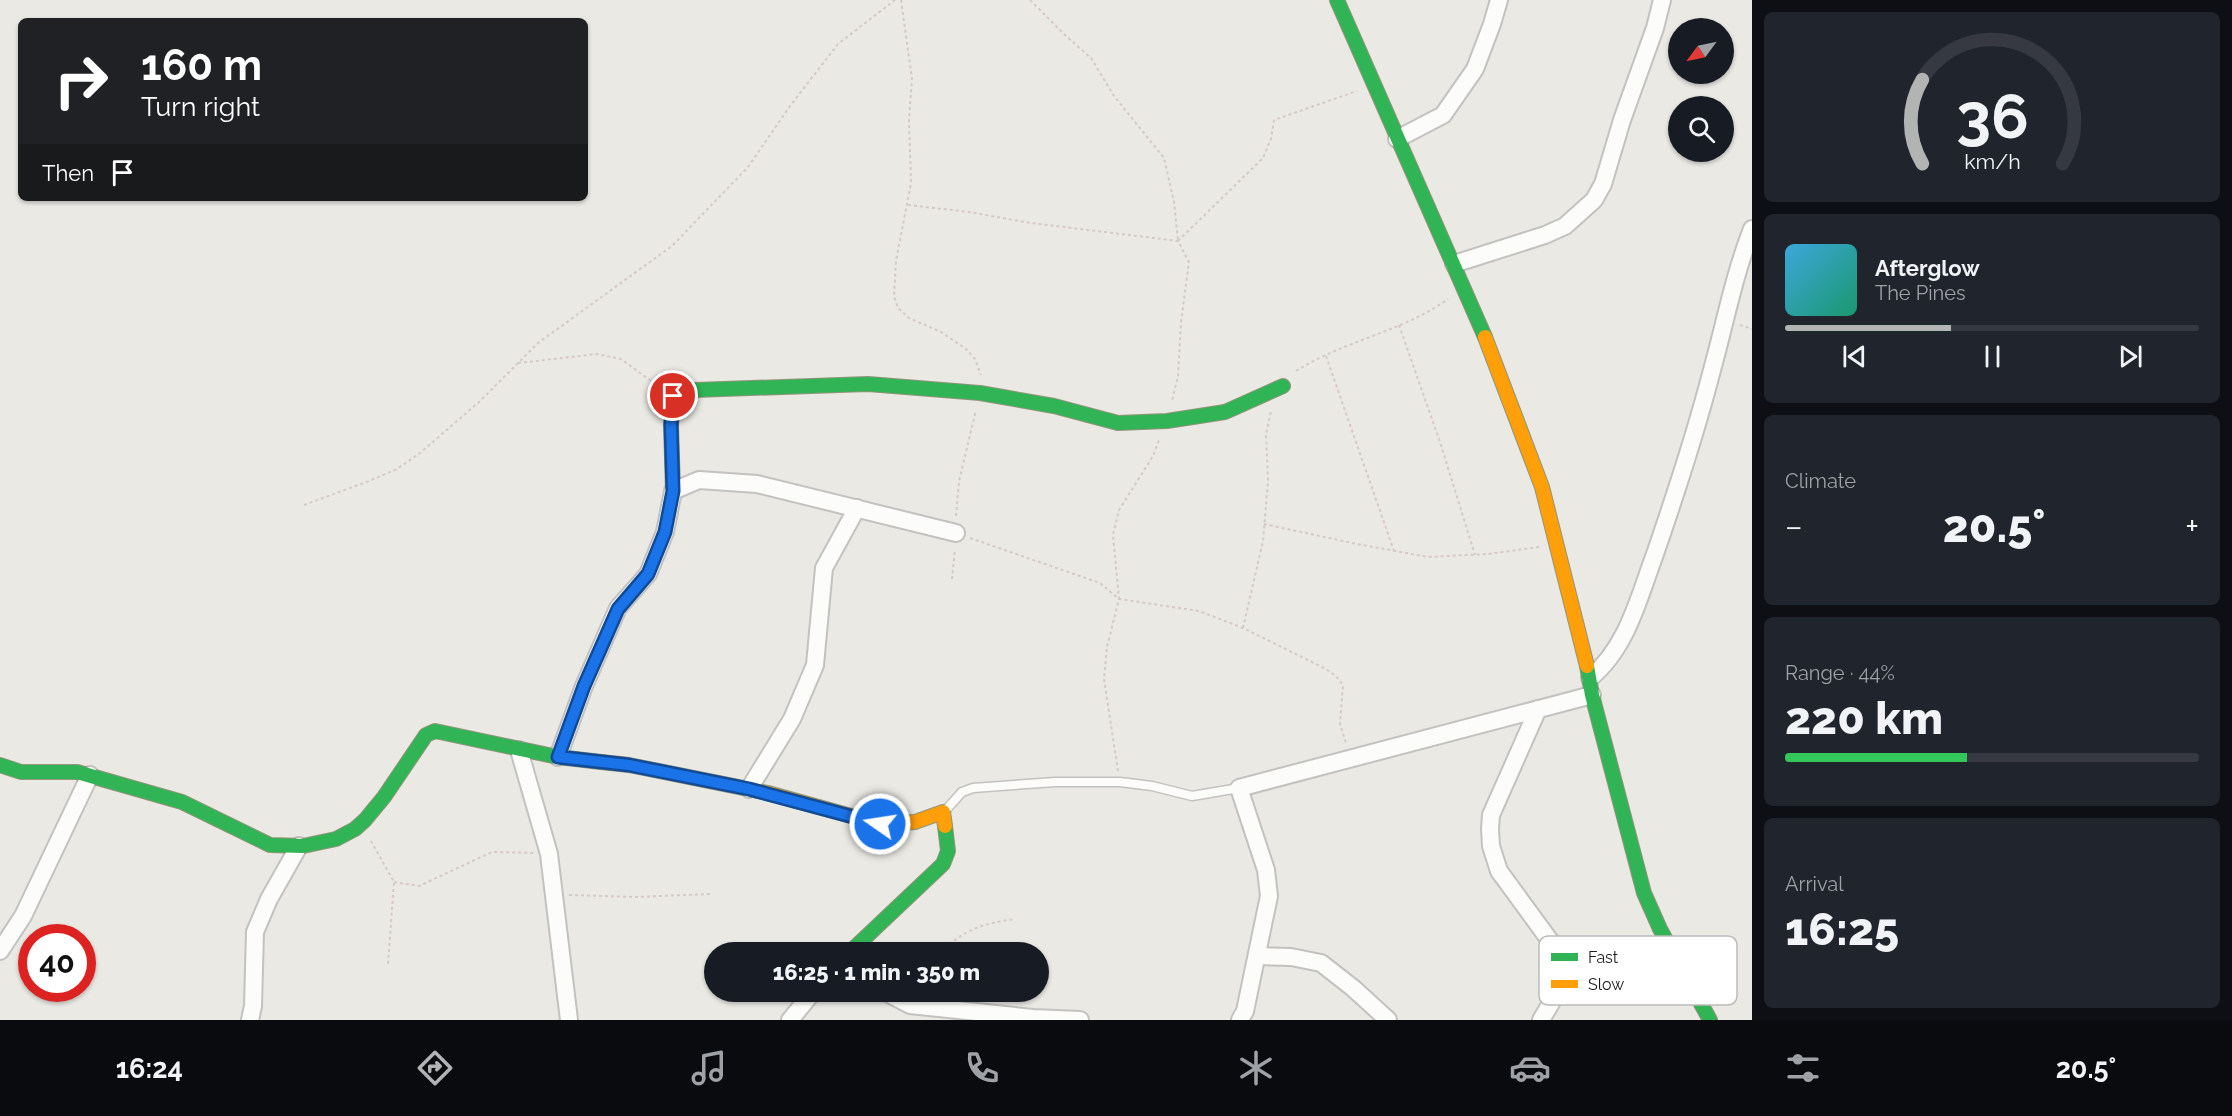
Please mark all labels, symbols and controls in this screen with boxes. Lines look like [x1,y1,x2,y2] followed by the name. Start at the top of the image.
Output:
[1668,18,1734,84] north arrow
[1668,18,1734,162] map controls
[141,41,262,90] text: 160 m
[42,42,120,120] icon: right
[1956,79,2028,153] text: 36
[141,91,260,122] text: Turn right
[1668,96,1734,162] button: search
[1964,149,2020,174] text: km/h
[106,156,139,189] icon: arrive
[42,160,94,186] text: Then
[1875,255,1980,281] text: Afterglow
[1875,281,1966,305] text: The Pines
[1838,340,1871,373] icon: previous
[1976,340,2009,373] icon: pause
[2114,340,2147,373] icon: next
[647,370,698,421] pin
[656,379,689,412] icon: arrive
[1785,469,1856,493] text: Climate
[1943,500,2045,553] text: 20.5°
[1785,507,1803,546] text: −
[2185,507,2199,546] text: +
[1785,661,1895,685] text: Range · 44%
[1785,692,1943,745] text: 220 km
[848,792,912,856] position arrow
[1785,872,1844,896] text: Arrival
[1785,903,1899,956] text: 16:25
[18,924,96,1002] speed limit sign: 40
[1539,936,1737,1005] legend
[1588,948,1619,967] text: Fast
[773,959,980,985] text: 16:25 · 1 min · 350 m
[1588,975,1624,994] text: Slow
[414,1047,456,1089] icon: directions
[688,1047,730,1089] icon: music
[961,1047,1003,1089] icon: phone
[1235,1047,1277,1089] icon: climate
[1509,1047,1551,1089] icon: car
[1782,1047,1824,1089] icon: filters
[116,1053,183,1084] text: 16:24
[2056,1053,2116,1084] text: 20.5°

